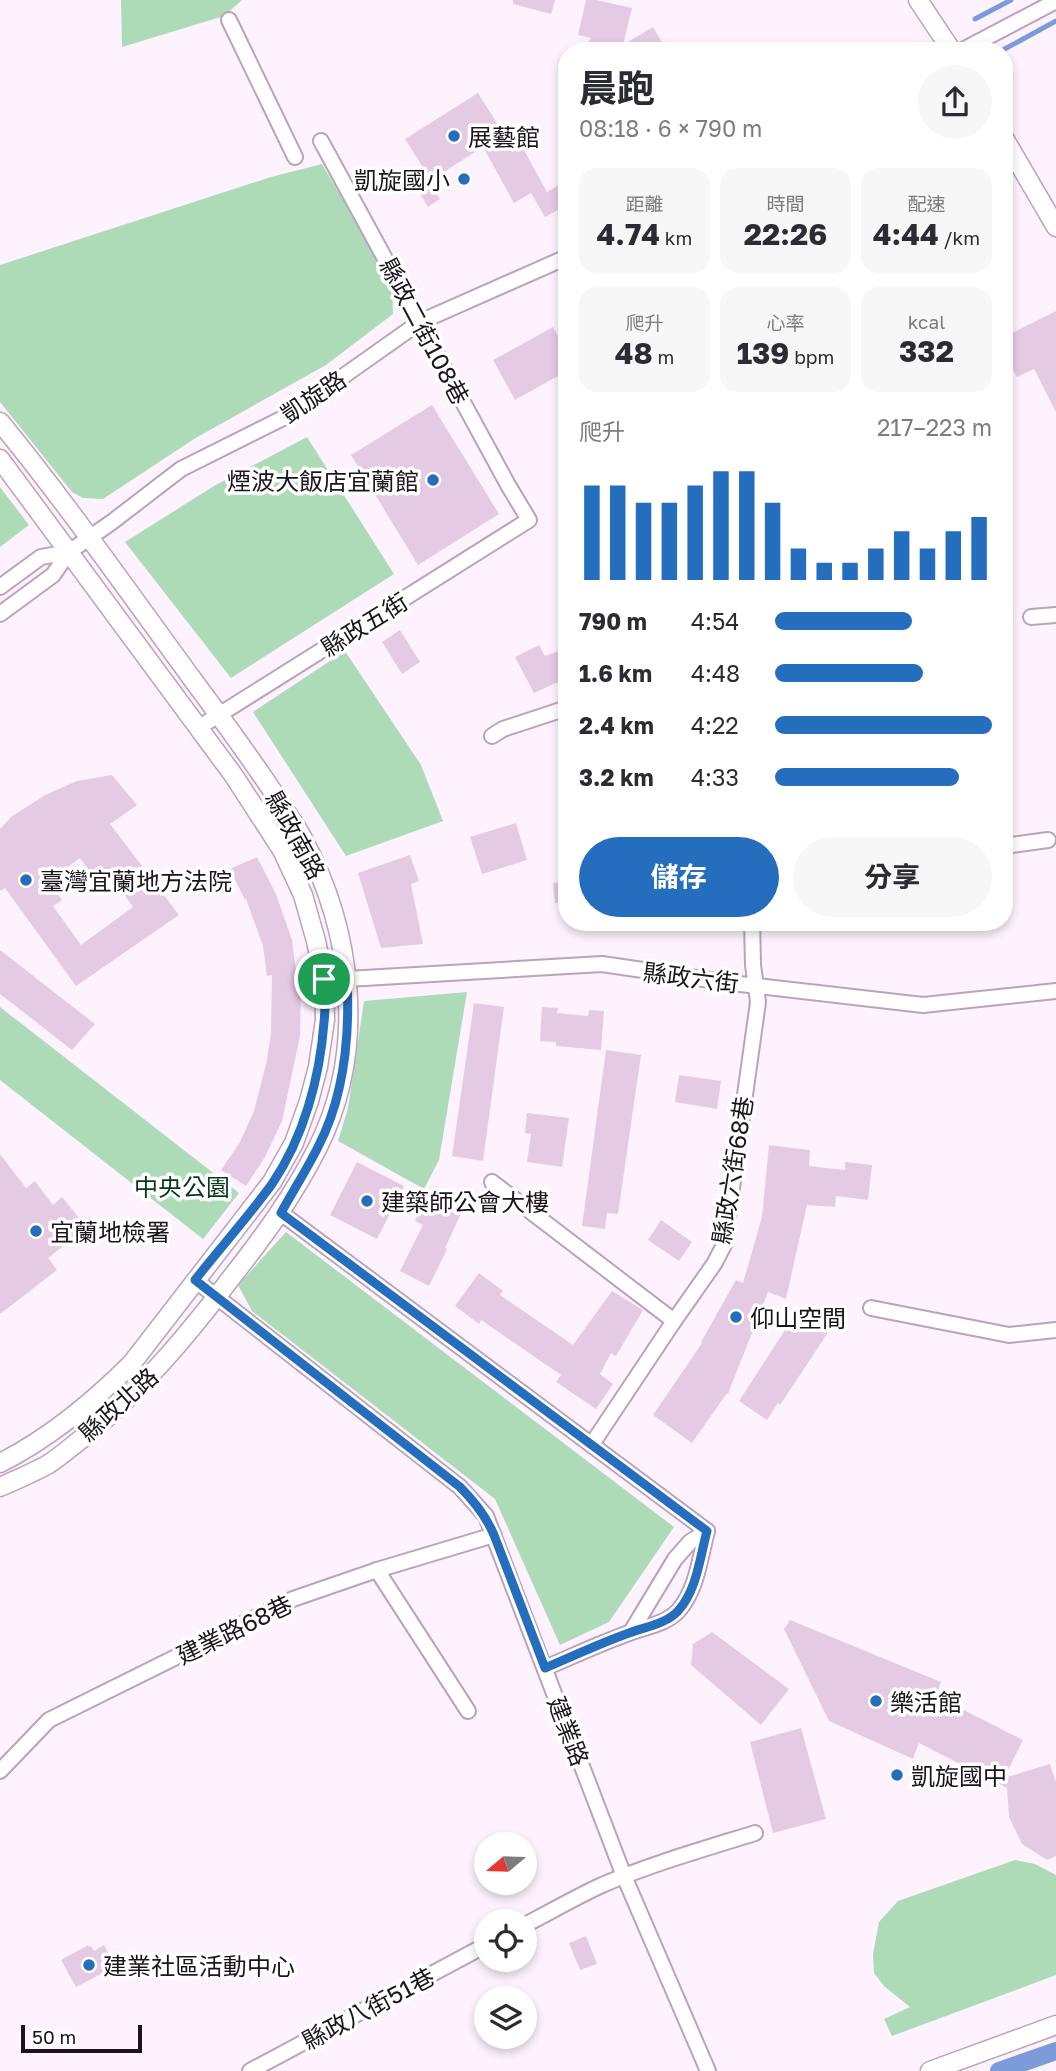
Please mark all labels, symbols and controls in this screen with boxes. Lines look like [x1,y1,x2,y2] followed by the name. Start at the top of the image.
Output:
[579,65,655,110] text: 晨跑
[918,65,992,139] button: share
[579,114,762,142] text: 08:18 · 6 × 790 m
[468,122,540,151] place label: 展藝館
[446,128,462,144] marker: 展藝館
[354,165,450,194] place label: 凱旋國小
[456,171,472,187] marker: 凱旋國小
[625,192,664,215] text: 距離
[766,192,805,215] text: 時間
[907,192,946,215] text: 配速
[597,216,660,252] text: 4.74
[744,216,827,252] text: 22:26
[873,216,939,252] text: 4:44
[660,226,692,249] text: km
[939,226,980,249] text: /km
[374,253,476,409] street label: 縣政二街108巷
[908,310,945,333] text: kcal
[625,311,664,334] text: 爬升
[766,311,805,334] text: 心率
[899,333,954,369] text: 332
[615,335,653,371] text: 48
[737,335,789,371] text: 139
[653,345,674,368] text: m
[789,345,834,368] text: bpm
[275,364,351,428] street label: 凱旋路
[877,413,992,441] text: 217–223 m
[579,417,625,445] text: 爬升
[227,466,419,495] place label: 煙波大飯店宜蘭館
[425,472,441,488] marker: 煙波大飯店宜蘭館
[316,586,412,662] street label: 縣政五街
[579,607,647,635] text: 790 m
[691,607,739,635] text: 4:54
[579,659,652,687] text: 1.6 km
[691,659,740,687] text: 4:48
[579,711,654,739] text: 2.4 km
[691,711,739,739] text: 4:22
[579,763,654,791] text: 3.2 km
[691,763,739,791] text: 4:33
[260,786,332,884] street label: 縣政南路
[579,837,779,917] button: 儲存
[793,837,992,917] button: 分享
[40,866,232,895] place label: 臺灣宜蘭地方法院
[18,872,34,888] marker: 臺灣宜蘭地方法院
[294,949,354,1009] pin
[642,957,740,997] street label: 縣政六街
[305,960,343,998] icon: arrive
[706,1094,758,1246] street label: 縣政六街68巷
[134,1172,230,1201] park label: 中央公園
[381,1187,549,1216] place label: 建築師公會大樓
[359,1193,375,1209] marker: 建築師公會大樓
[50,1217,170,1246] place label: 宜蘭地檢署
[28,1223,44,1239] marker: 宜蘭地檢署
[750,1303,846,1332] place label: 仰山空間
[728,1309,744,1325] marker: 仰山空間
[73,1361,163,1447] street label: 縣政北路
[171,1589,297,1669] street label: 建業路68巷
[890,1687,962,1716] place label: 樂活館
[543,1692,595,1770] street label: 建業路
[868,1693,884,1709] marker: 樂活館
[911,1761,1007,1790] place label: 凱旋國中
[889,1767,905,1783] marker: 凱旋國中
[474,1832,537,1895] north arrow
[474,1832,537,2049] map controls
[474,1909,537,1972] button: locate
[103,1951,295,1980] place label: 建業社區活動中心
[81,1957,97,1973] marker: 建業社區活動中心
[297,1961,439,2055] street label: 縣政八街51巷
[474,1986,537,2049] button: layers
[21,2022,142,2054] scale bar
[32,2025,76,2048] text: 50 m

